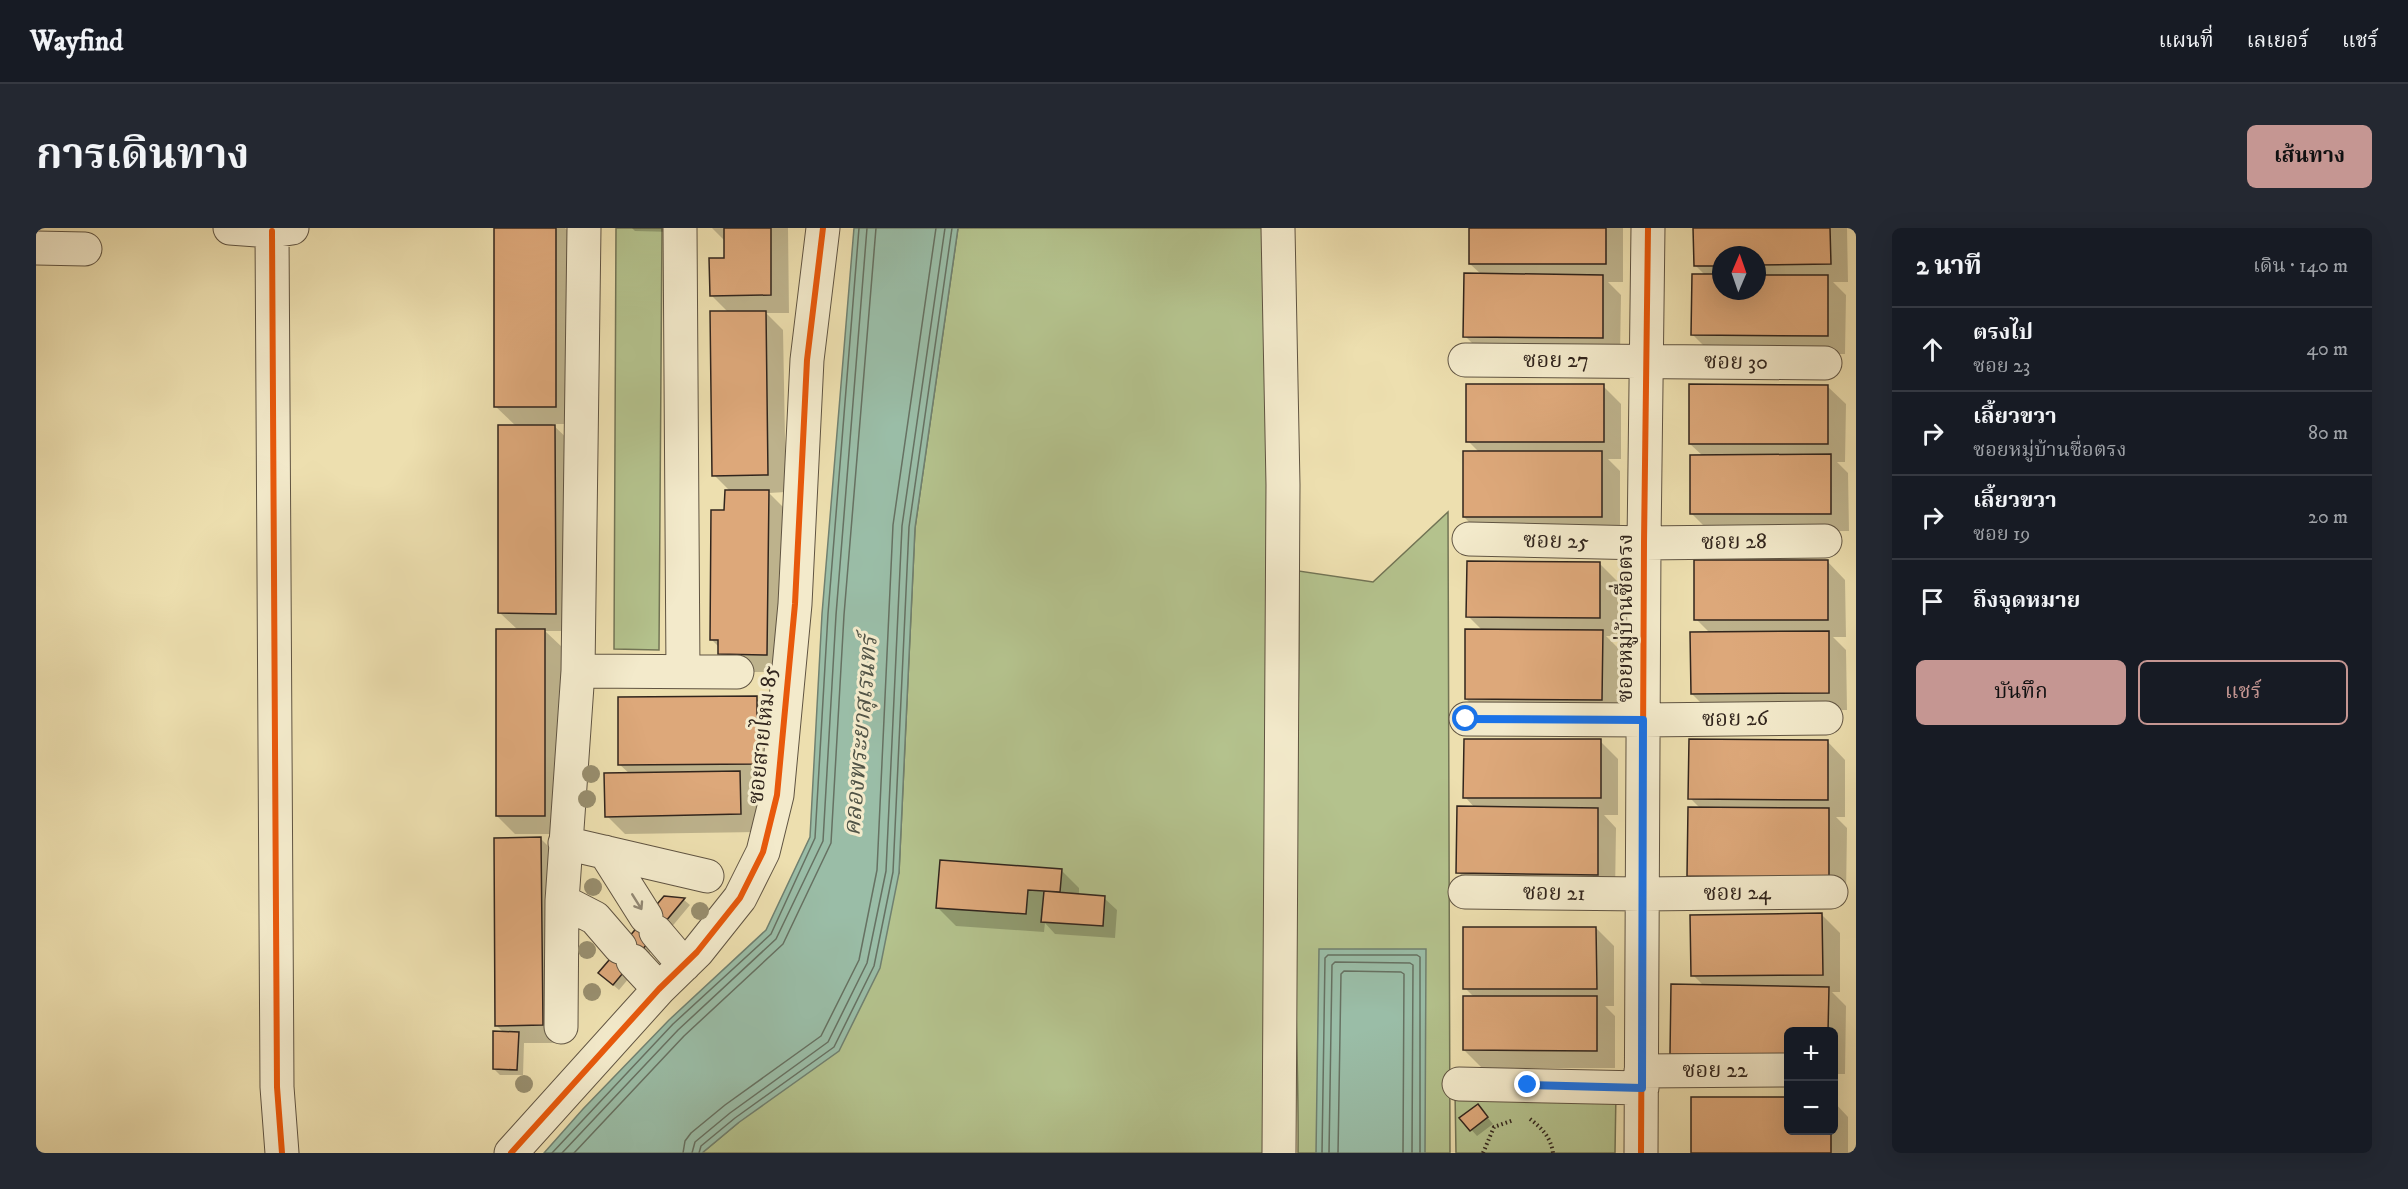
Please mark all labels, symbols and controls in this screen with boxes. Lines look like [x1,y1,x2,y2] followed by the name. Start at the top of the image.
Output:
[30,24,123,59] text: Wayfind
[2159,28,2214,54] text: แผนที่
[2247,28,2309,54] text: เลเยอร์
[2342,28,2378,54] text: แชร์
[2247,125,2372,188] button: เส้นทาง
[36,130,249,182] text: การเดินทาง
[1712,246,1766,300] north arrow
[1916,250,1982,283] text: 2 นาที
[2253,254,2348,279] text: เดิน · 140 m
[1973,319,2033,346] text: ตรงไป
[1916,333,1949,366] icon: ahead
[2306,337,2348,362] text: 40 m
[1523,347,1589,374] street label: ซอย 27
[1704,348,1768,376] street label: ซอย 30
[1973,354,2030,379] text: ซอย 23
[1973,403,2057,430] text: เลี้ยวขวา
[1916,417,1949,450] icon: right
[2308,421,2348,446] text: 80 m
[1973,438,2126,463] text: ซอยหมู่บ้านซื่อตรง
[1973,487,2057,514] text: เลี้ยวขวา
[1916,501,1949,534] icon: right
[2308,505,2348,530] text: 20 m
[1973,522,2030,547] text: ซอย 19
[1523,527,1589,555] street label: ซอย 25
[1701,528,1767,556] street label: ซอย 28
[1608,534,1639,702] street label: ซอยหมู่บ้านซื่อตรง
[1916,585,1949,618] icon: arrive
[1973,587,2080,614] text: ถึงจุดหมาย
[837,628,885,837] water label: คลองพระยาสุเรนทร์
[1916,660,2126,725] button: บันทึก
[2138,660,2348,725] button: แชร์
[740,664,784,806] street label: ซอยสายไหม 85
[1452,705,1478,731] route start
[1702,705,1770,733] street label: ซอย 26
[1522,879,1586,907] street label: ซอย 21
[1703,879,1772,907] street label: ซอย 24
[631,894,643,910] one-way arrow
[1784,1027,1838,1135] map controls
[1784,1027,1838,1081] button: +
[1682,1057,1748,1084] street label: ซอย 22
[1514,1071,1540,1097] route end
[1784,1081,1838,1135] button: −

